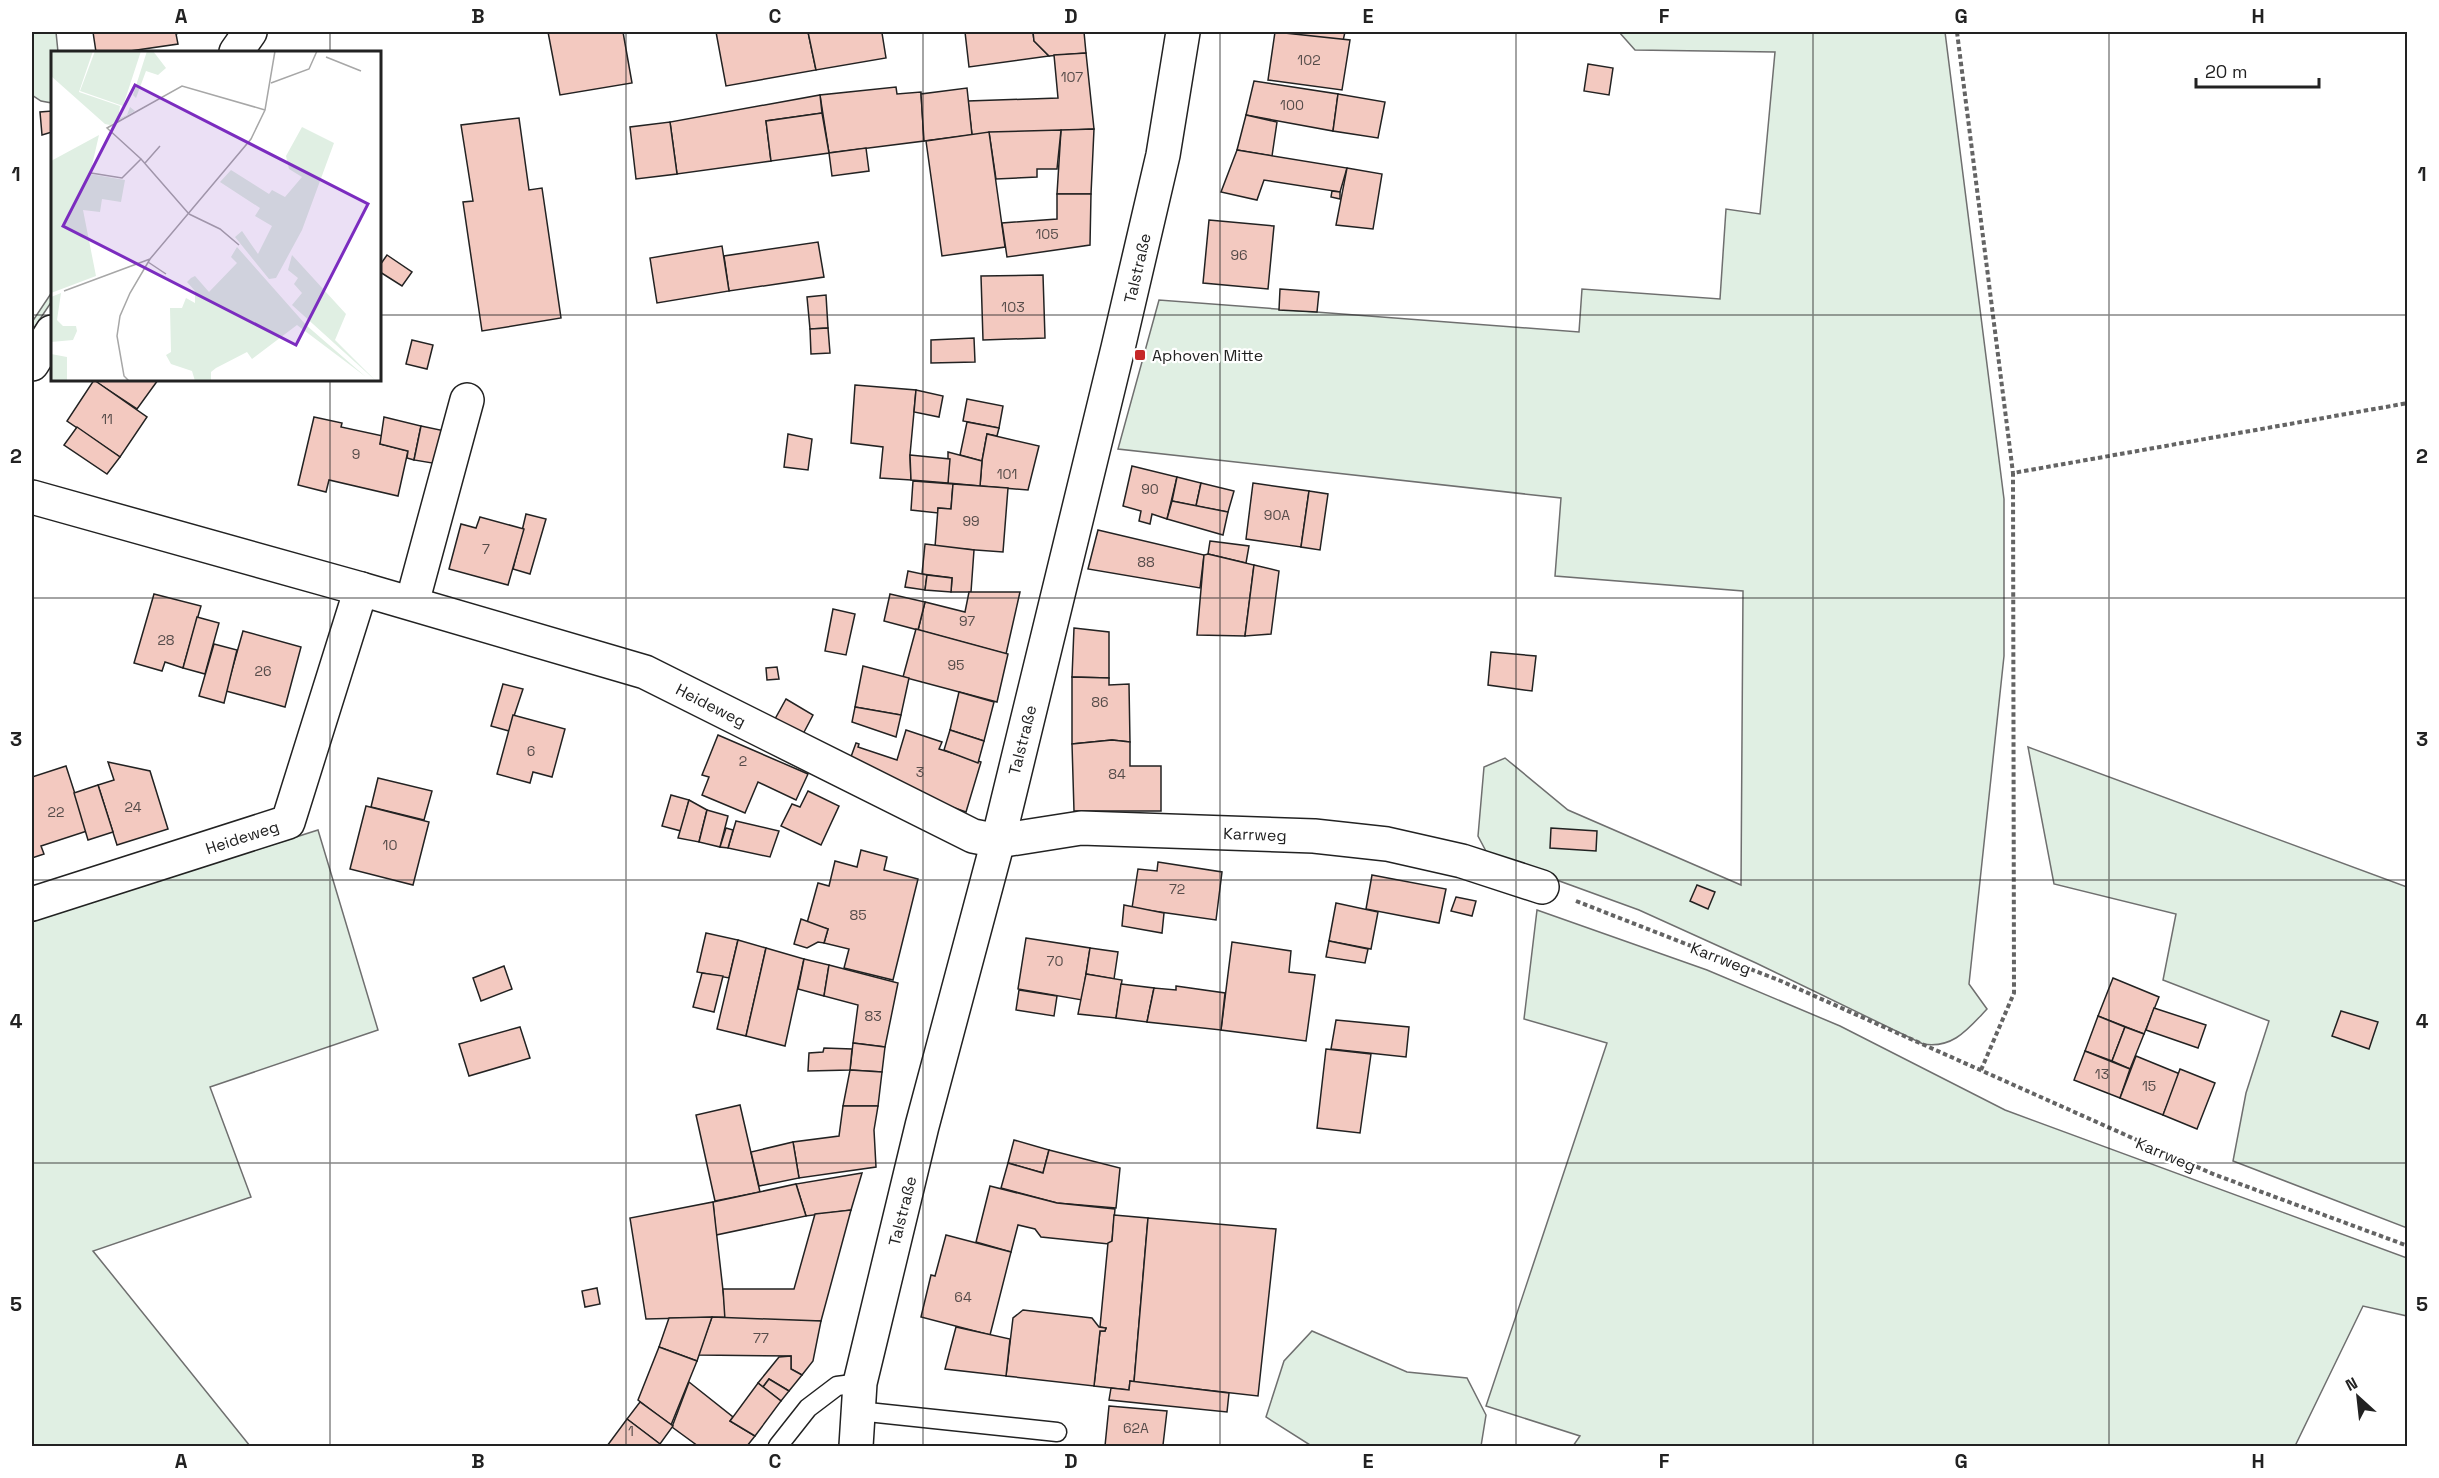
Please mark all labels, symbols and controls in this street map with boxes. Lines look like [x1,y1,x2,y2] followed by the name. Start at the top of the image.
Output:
[175,3,188,29] text: A
[471,3,485,29] text: B
[769,3,782,29] text: C
[1064,3,1078,29] text: D
[1362,3,1374,29] text: E
[1659,3,1670,29] text: F
[1954,3,1968,29] text: G
[2251,3,2265,29] text: H
[51,51,381,381] inset map
[1297,51,1321,69] house number: 102
[2196,51,2319,89] scale bar
[2205,60,2248,83] text: 20 m
[1061,68,1083,86] house number: 107
[1280,96,1304,114] house number: 100
[11,161,21,187] text: 1
[2417,161,2427,187] text: 1
[1035,225,1059,243] house number: 105
[1119,231,1156,305] street label: Talstraße
[1230,246,1248,264] house number: 96
[1001,298,1025,316] house number: 103
[1152,345,1263,366] place label: Aphoven Mitte
[1133,348,1147,362] marker: Aphoven Mitte
[101,410,113,428] house number: 11
[10,443,22,469] text: 2
[2416,443,2428,469] text: 2
[352,445,360,463] house number: 9
[997,465,1017,483] house number: 101
[1141,480,1159,498] house number: 90
[1264,506,1290,524] house number: 90A
[962,512,980,530] house number: 99
[482,540,490,558] house number: 7
[1137,553,1155,571] house number: 88
[959,612,975,630] house number: 97
[157,631,175,649] house number: 28
[948,656,964,674] house number: 95
[254,662,272,680] house number: 26
[672,679,749,732] street label: Heideweg
[1091,693,1109,711] house number: 86
[1004,703,1041,777] street label: Talstraße
[10,726,22,752] text: 3
[2416,726,2428,752] text: 3
[527,742,535,760] house number: 6
[739,752,747,770] house number: 2
[916,763,924,781] house number: 3
[1108,765,1126,783] house number: 84
[125,798,142,816] house number: 24
[48,803,64,821] house number: 22
[203,816,282,859] street label: Heideweg
[1223,823,1287,846] street label: Karrweg
[383,836,397,854] house number: 10
[1169,880,1185,898] house number: 72
[849,906,867,924] house number: 85
[1687,937,1754,980] street label: Karrweg
[1047,952,1063,970] house number: 70
[864,1007,882,1025] house number: 83
[10,1008,23,1034] text: 4
[2416,1008,2429,1034] text: 4
[2095,1065,2109,1083] house number: 13
[2142,1077,2156,1095] house number: 15
[2133,1132,2199,1177] street label: Karrweg
[884,1174,921,1248] street label: Talstraße
[954,1288,972,1306] house number: 64
[10,1291,22,1317] text: 5
[2416,1291,2428,1317] text: 5
[753,1329,769,1347] house number: 77
[2328,1367,2388,1427] north arrow
[2342,1372,2361,1396] text: N
[1123,1419,1149,1437] house number: 62A
[628,1422,634,1440] house number: 1
[175,1448,188,1474] text: A
[471,1448,485,1474] text: B
[769,1448,782,1474] text: C
[1064,1448,1078,1474] text: D
[1362,1448,1374,1474] text: E
[1659,1448,1670,1474] text: F
[1954,1448,1968,1474] text: G
[2251,1448,2265,1474] text: H

